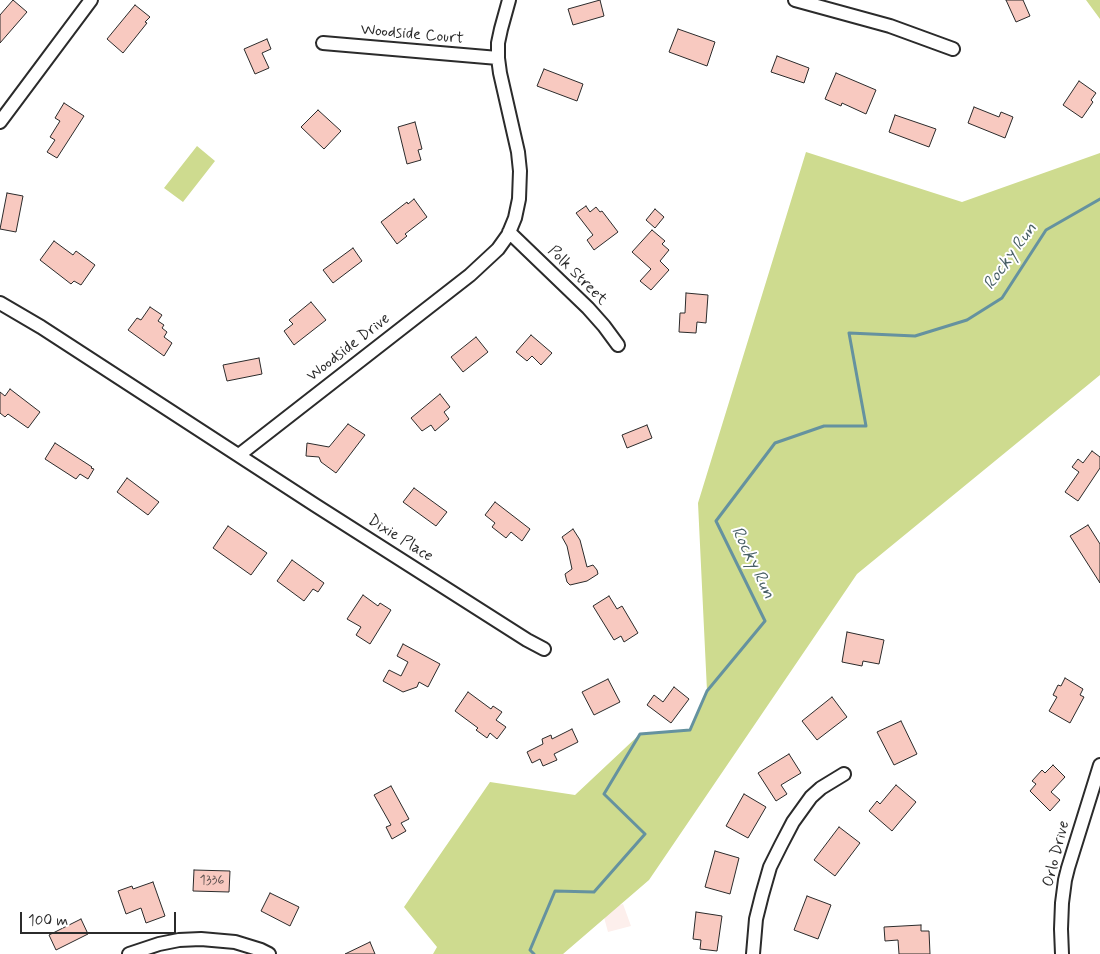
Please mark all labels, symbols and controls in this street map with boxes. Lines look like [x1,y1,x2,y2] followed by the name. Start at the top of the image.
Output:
[360,21,464,49] street label: Woodside Court
[979,219,1043,295] water label: Rocky Run
[543,242,611,310] street label: Polk Street
[304,310,394,386] street label: Woodside Drive
[364,511,436,567] street label: Dixie Place
[725,523,779,603] water label: Rocky Run
[1040,819,1074,889] street label: Orlo Drive
[199,873,225,889] house number: 1336
[22,902,179,934] scale bar
[28,911,68,931] text: 100 m

